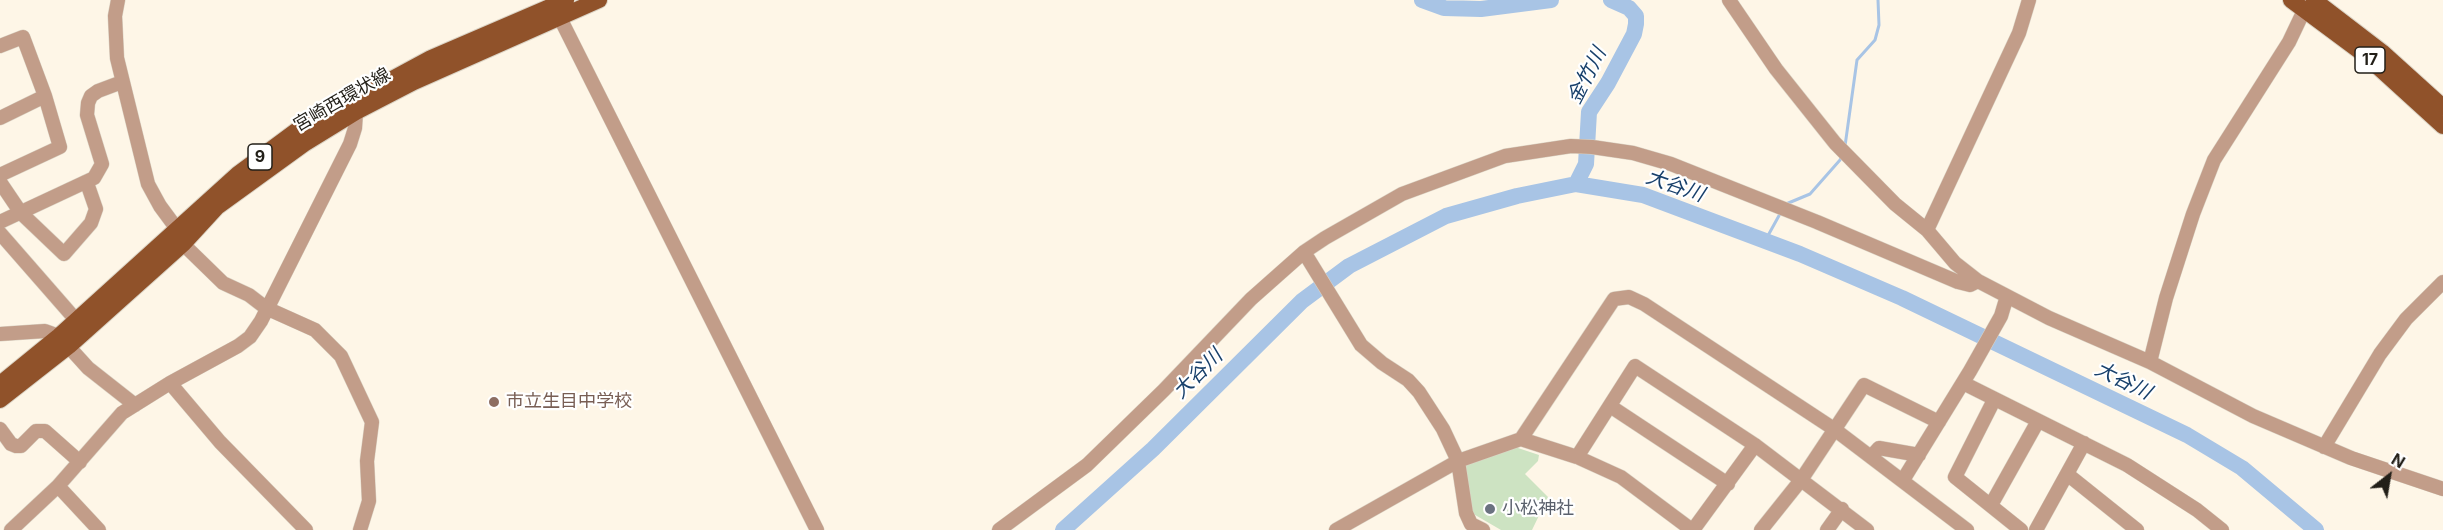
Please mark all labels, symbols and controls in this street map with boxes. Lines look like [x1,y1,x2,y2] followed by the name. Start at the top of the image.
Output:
[1563,44,1611,108] water label: 金竹川
[2355,47,2385,73] road number: 17
[290,64,394,136] street label: 宮崎西環状線
[248,144,272,170] road number: 9
[1643,165,1707,207] water label: 大谷川
[1168,344,1228,404] water label: 大谷川
[2091,357,2155,405] water label: 大谷川
[506,391,632,413] place label: 市立生目中学校
[487,395,501,409] marker: 市立生目中学校
[2359,446,2419,506] north arrow
[2388,449,2409,472] text: N
[1502,498,1574,520] place label: 小松神社
[1483,502,1497,516] marker: 小松神社

